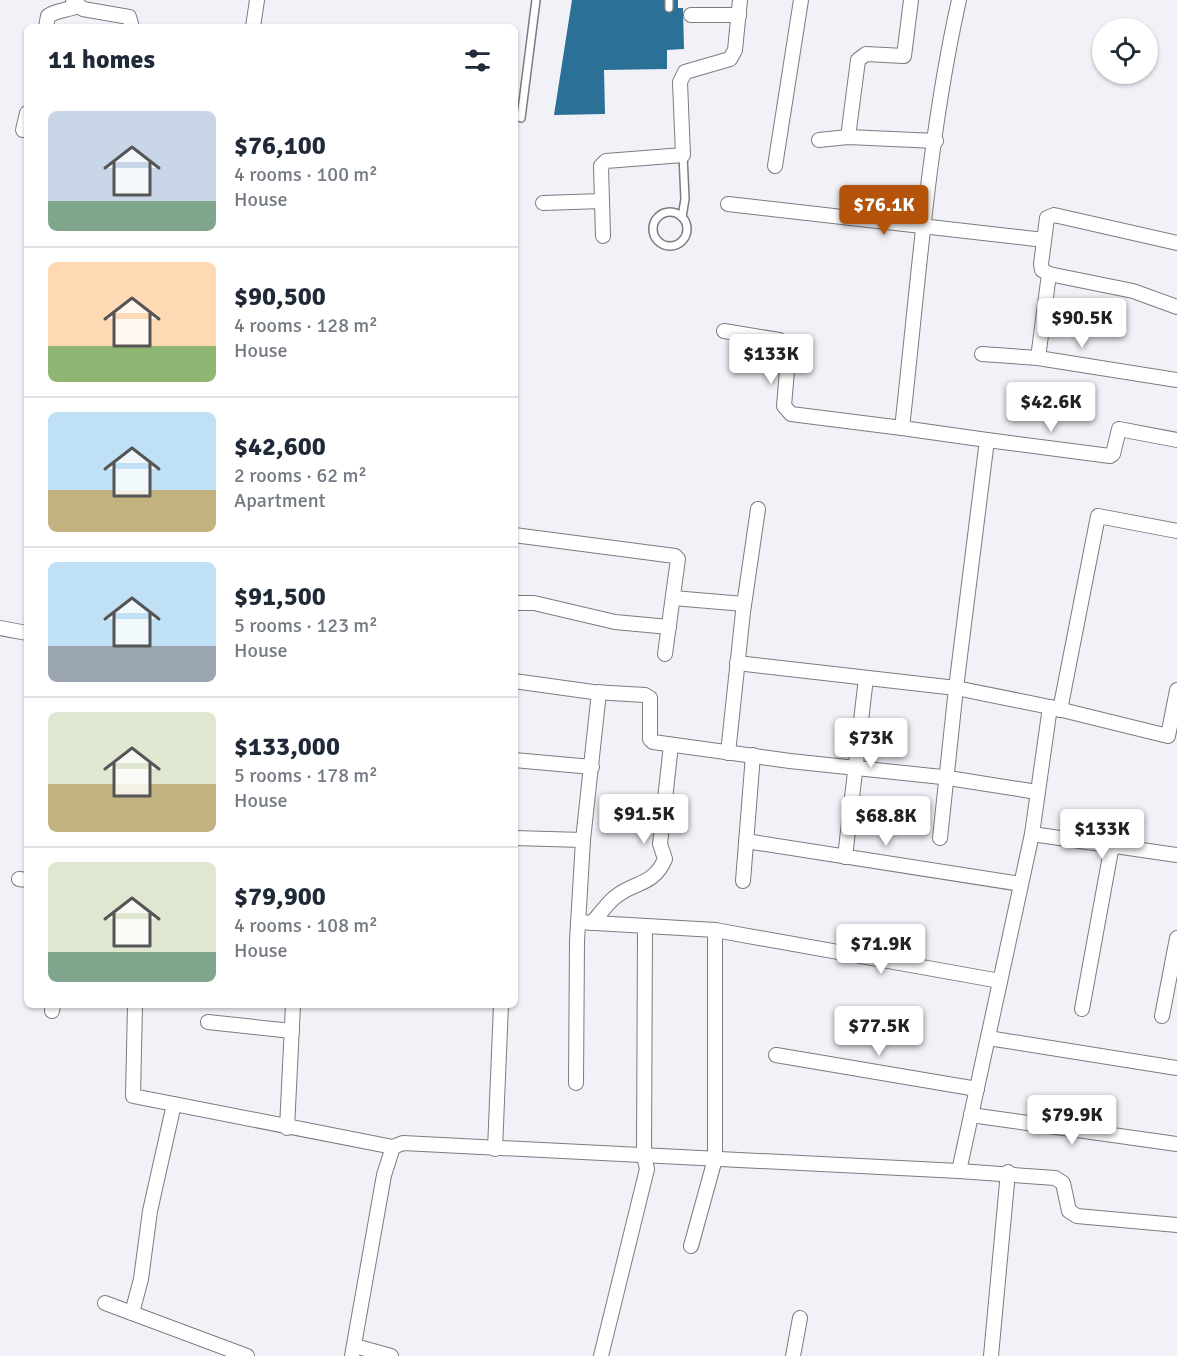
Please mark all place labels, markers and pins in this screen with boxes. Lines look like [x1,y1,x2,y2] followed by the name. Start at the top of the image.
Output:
[835,185,933,236] pin: $76.1K
[1033,298,1131,349] pin: $90.5K
[729,334,813,385] pin: $133K
[1002,382,1100,433] pin: $42.6K
[835,718,907,769] pin: $73K
[595,794,693,845] pin: $91.5K
[837,796,935,847] pin: $68.8K
[1060,809,1144,860] pin: $133K
[832,924,930,975] pin: $71.9K
[830,1006,928,1057] pin: $77.5K
[1023,1095,1121,1146] pin: $79.9K

